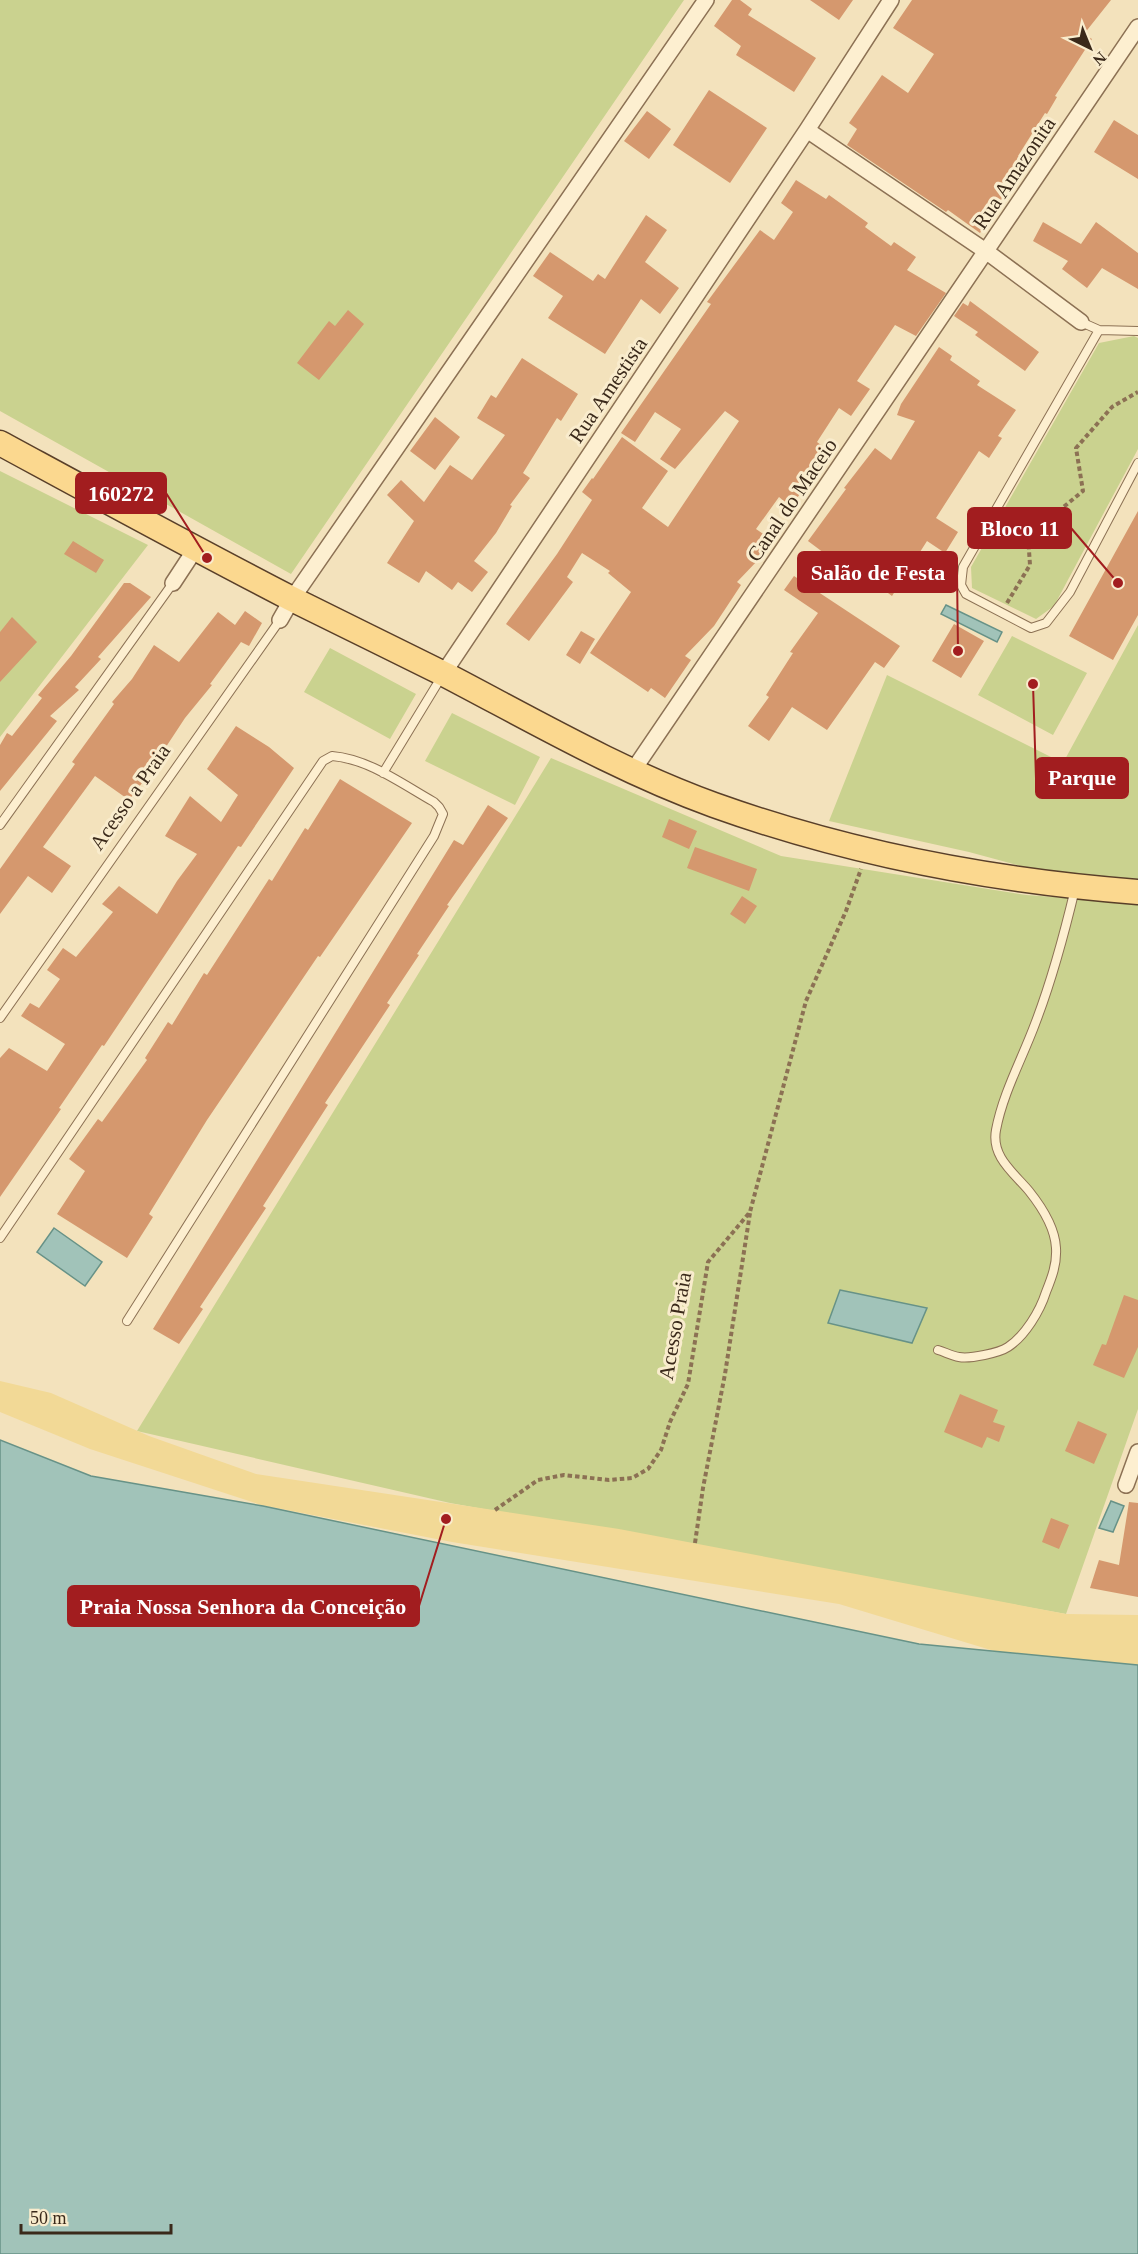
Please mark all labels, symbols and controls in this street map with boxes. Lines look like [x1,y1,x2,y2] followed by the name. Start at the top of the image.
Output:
[1060,18,1120,78] north arrow
[1090,48,1110,69] text: N
[968,112,1061,234] street label: Rua Amazonita
[564,332,652,447] street label: Rua Amestista
[742,434,842,566] street label: Canal do Maceio
[76,473,166,513] callout: 160272
[88,481,154,506] text: 160272
[968,508,1071,548] callout: Bloco 11
[981,516,1059,541] text: Bloco 11
[798,552,957,592] callout: Salão de Festa
[811,560,945,585] text: Salão de Festa
[85,739,176,855] street label: Acesso a Praia
[1036,758,1128,798] callout: Parque
[1048,765,1116,790] text: Parque
[654,1270,696,1382] street label: Acesso Praia
[68,1586,419,1626] callout: Praia Nossa Senhora da Conceição
[80,1594,406,1619] text: Praia Nossa Senhora da Conceição
[21,2197,171,2235] scale bar
[30,2208,67,2228] text: 50 m

